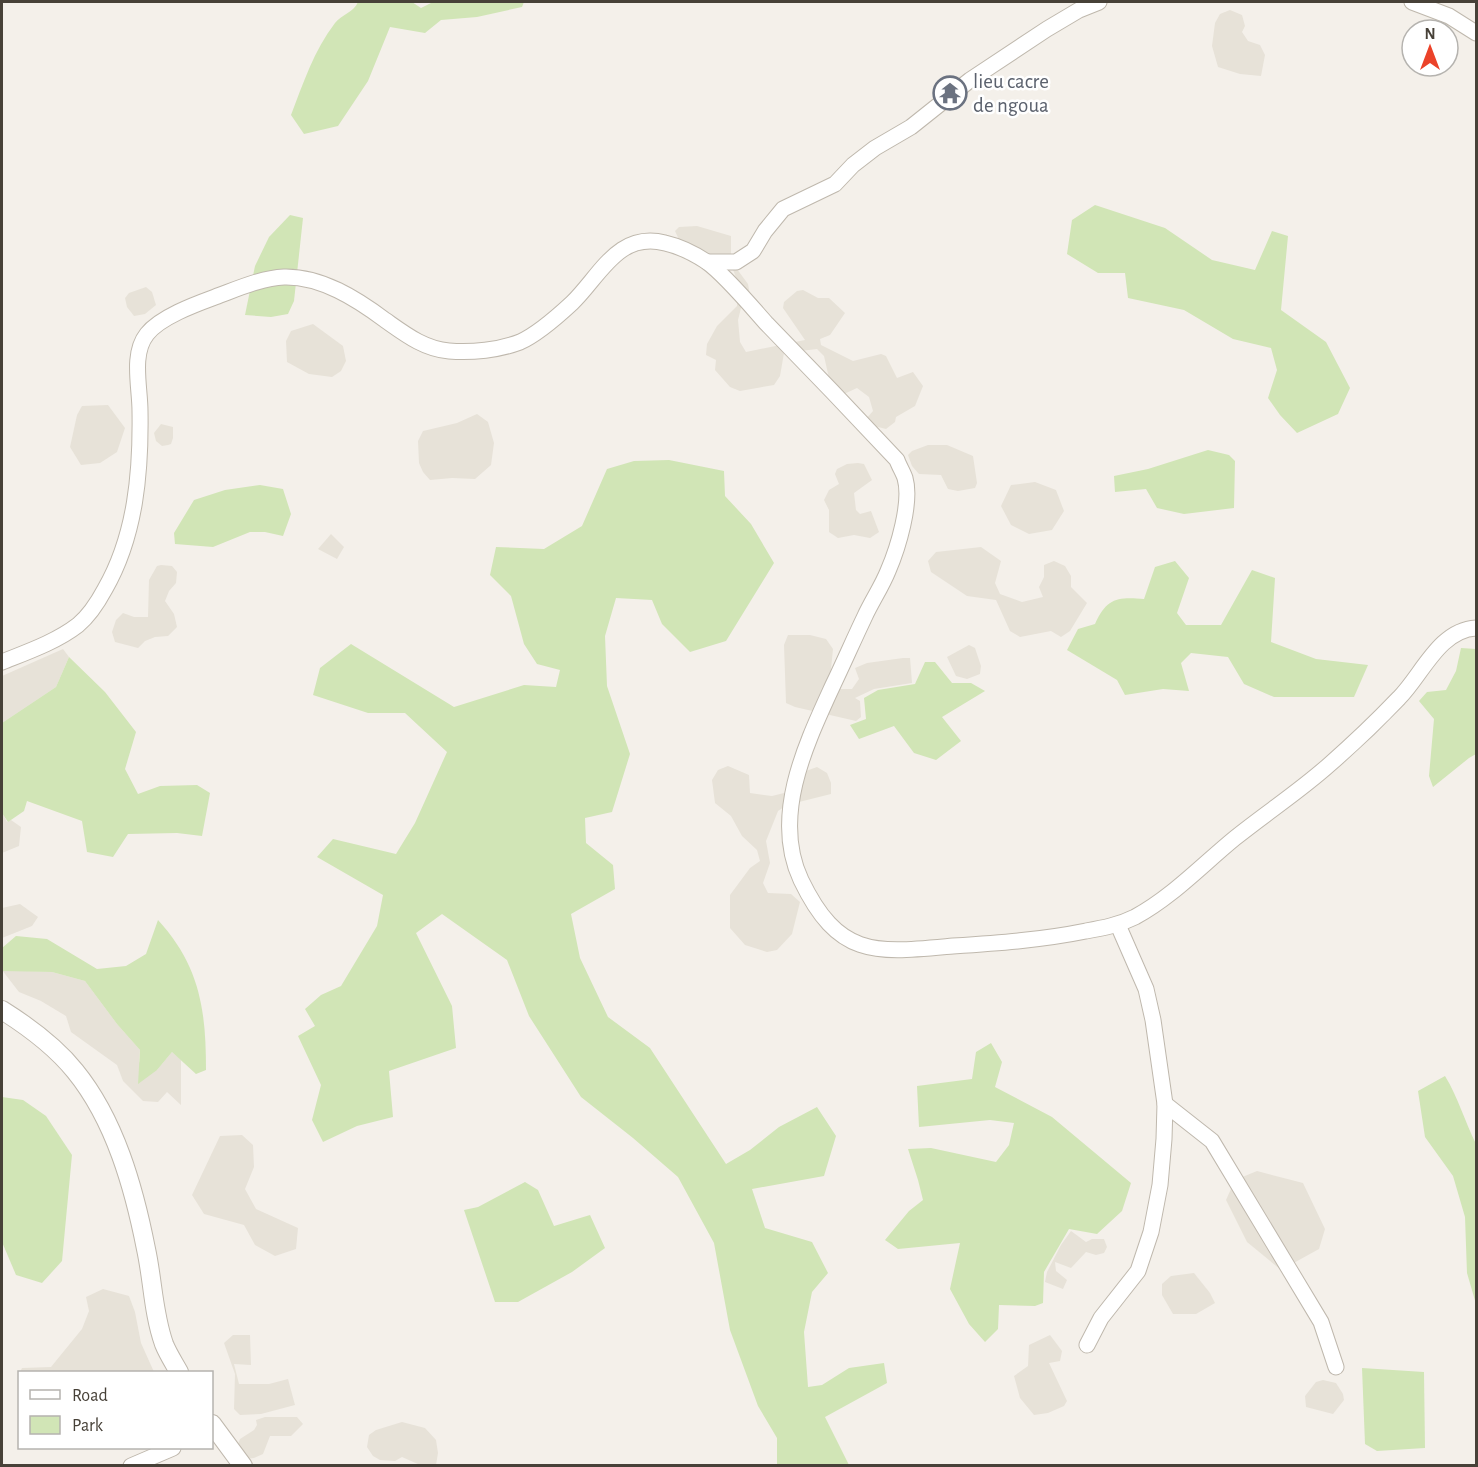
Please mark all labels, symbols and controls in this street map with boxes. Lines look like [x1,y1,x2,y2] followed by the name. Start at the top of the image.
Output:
[1400,18,1460,78] north arrow
[1424,26,1436,42] text: N
[973,71,1049,116] place label: lieu cacre de ngoua
[932,75,968,111] temple icon: lieu cacre de ngoua
[18,1371,213,1449] legend
[72,1387,108,1405] text: Road
[72,1417,104,1435] text: Park

